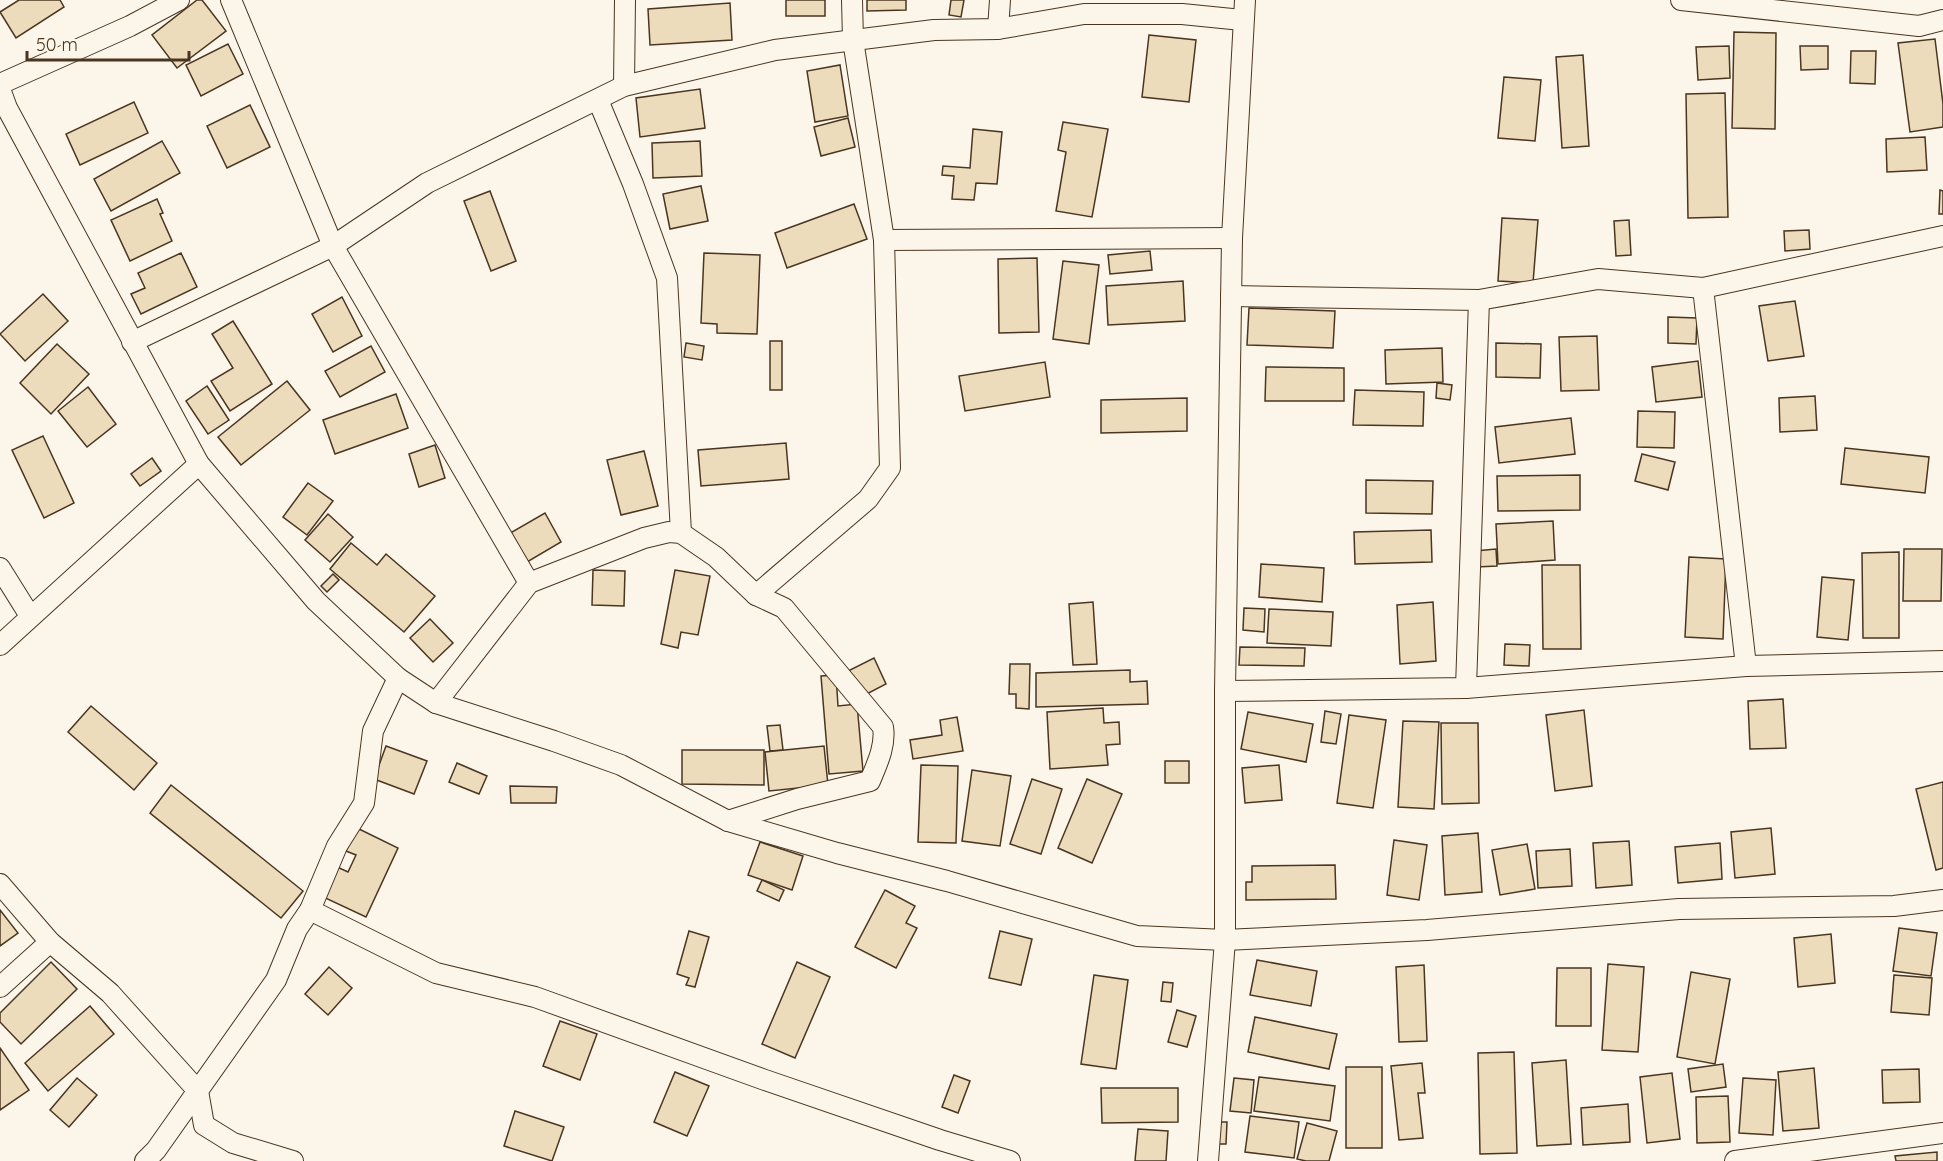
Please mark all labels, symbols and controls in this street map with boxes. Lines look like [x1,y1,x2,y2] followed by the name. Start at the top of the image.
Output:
[27,24,189,62] scale bar
[36,33,78,56] text: 50 m

